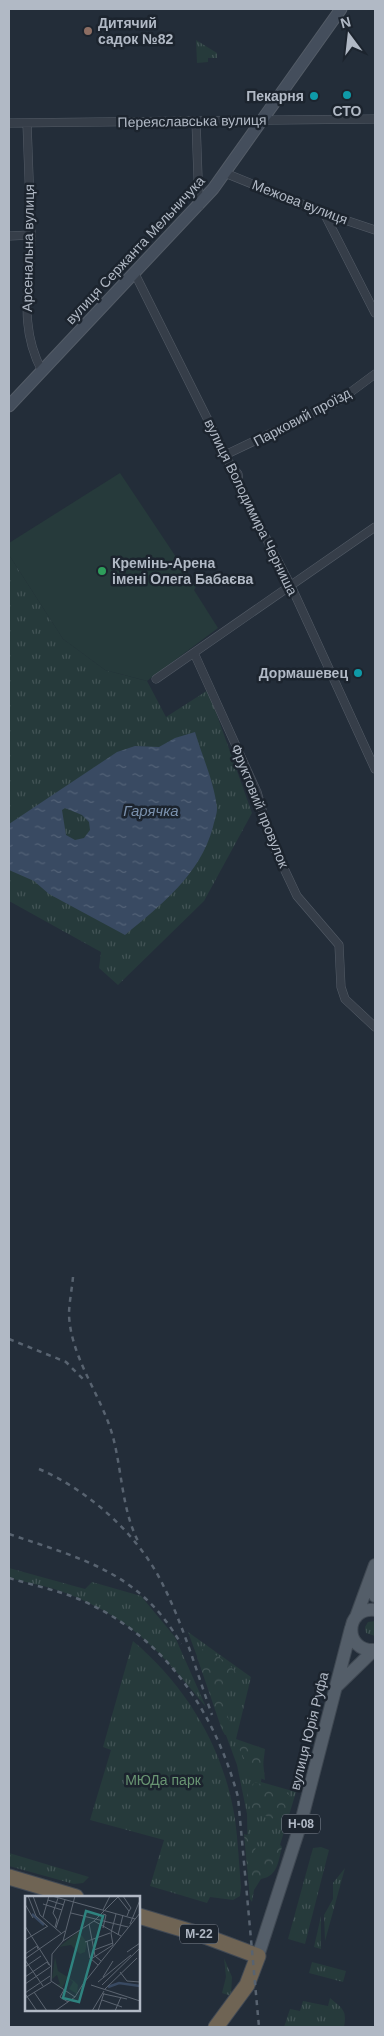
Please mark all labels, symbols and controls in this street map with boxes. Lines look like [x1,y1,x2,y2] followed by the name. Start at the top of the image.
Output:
[324,10,374,60] north arrow
[339,13,353,31] text: N
[98,15,173,47] place label: Дитячий садок №82
[82,25,94,37] marker: Дитячий садок №82
[246,88,304,104] place label: Пекарня
[341,89,353,101] marker: СТО
[308,90,320,102] marker: Пекарня
[333,103,362,119] place label: СТО
[117,112,267,130] street label: Переяславська вулиця
[62,173,208,327] street label: вулиця Сержанта Мельничука
[250,176,350,228] street label: Межова вулиця
[19,184,37,312] street label: Арсенальна вулиця
[251,385,353,449] street label: Парковий проїзд
[201,416,301,598] street label: вулиця Володимира Черниша
[112,555,253,587] place label: Кремінь-Арена імені Олега Бабаєва
[96,565,108,577] marker: Кремінь-Арена імені Олега Бабаєва
[259,665,348,681] place label: Дормашевец
[352,667,364,679] marker: Дормашевец
[228,742,292,871] street label: Фруктовий провулок
[123,802,179,819] water label: Гарячка
[287,1670,331,1792] street label: вулиця Юрія Руфа
[125,1772,202,1788] park label: МЮДа парк
[282,1815,320,1834] road number: Н-08
[25,1896,140,2011] inset map
[180,1925,218,1944] road number: М-22

